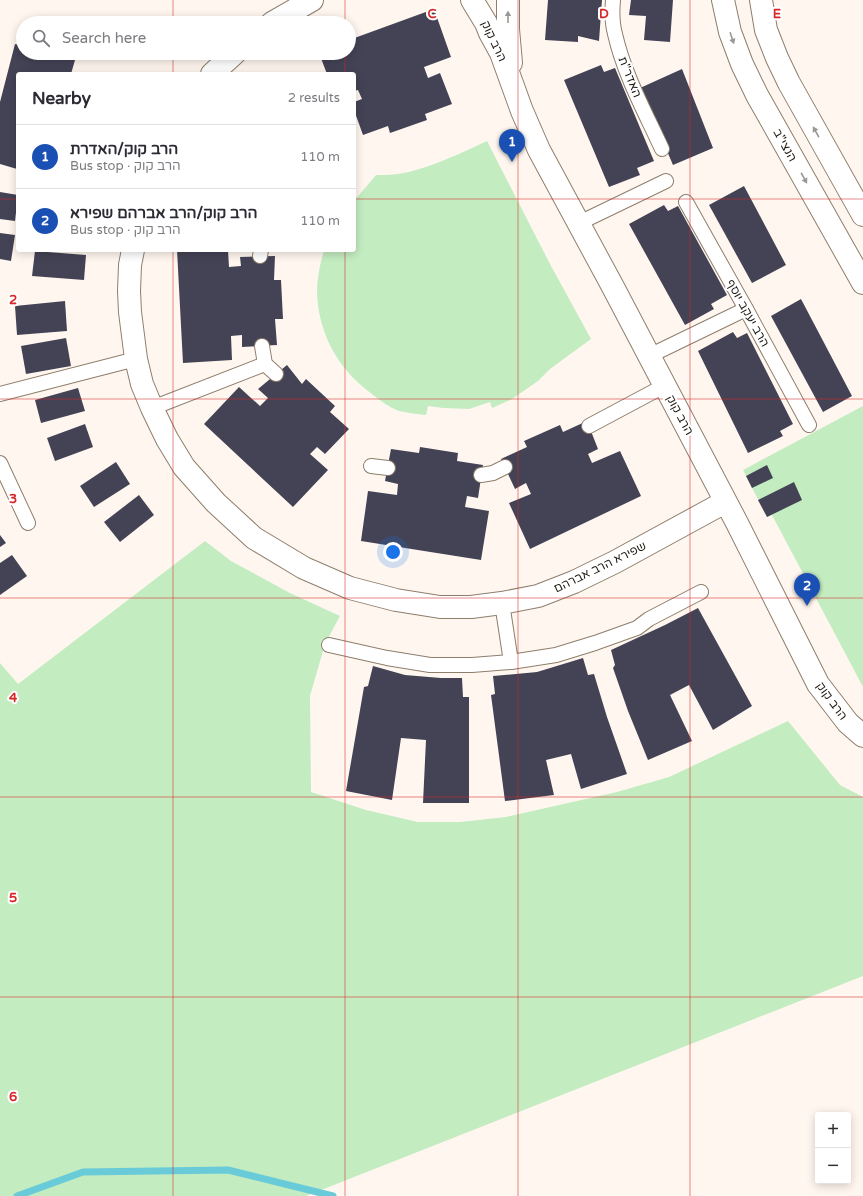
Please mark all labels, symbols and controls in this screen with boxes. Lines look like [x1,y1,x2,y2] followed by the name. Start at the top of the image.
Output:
[427,6,437,22] text: C
[599,6,609,22] text: D
[773,6,781,22] text: E
[505,10,511,23] one-way arrow
[16,16,356,60] search box
[479,18,509,64] street label: הרב קוק
[30,27,52,49] icon: search
[62,29,146,47] text: Search here
[730,32,736,44] one-way arrow
[615,54,645,100] street label: האדר"ת
[32,88,91,109] text: Nearby
[288,90,340,106] text: 2 results
[770,126,800,164] street label: הנצי"ב
[813,126,820,138] one-way arrow
[499,129,525,162] pin: 1
[70,140,178,158] text: הרב קוק/האדרת
[41,149,49,165] text: 1
[300,149,340,165] text: 110 m
[70,158,181,174] text: Bus stop · הרב קוק
[800,172,807,184] one-way arrow
[70,204,257,222] text: הרב קוק/הרב אברהם שפירא
[41,213,49,229] text: 2
[300,213,340,229] text: 110 m
[70,222,181,238] text: Bus stop · הרב קוק
[724,277,772,349] street label: הרב יעקב יוסף
[9,292,17,308] text: 2
[664,393,696,437] street label: הרב קוק
[9,491,17,507] text: 3
[551,539,649,595] street label: שפירא הרב אברהם
[383,542,403,562] your location
[794,573,820,606] pin: 2
[814,679,850,723] street label: הרב קוק
[9,690,18,706] text: 4
[9,890,17,906] text: 5
[9,1089,17,1105] text: 6
[815,1112,851,1184] map controls
[815,1112,851,1148] button: +
[815,1148,851,1184] button: −

